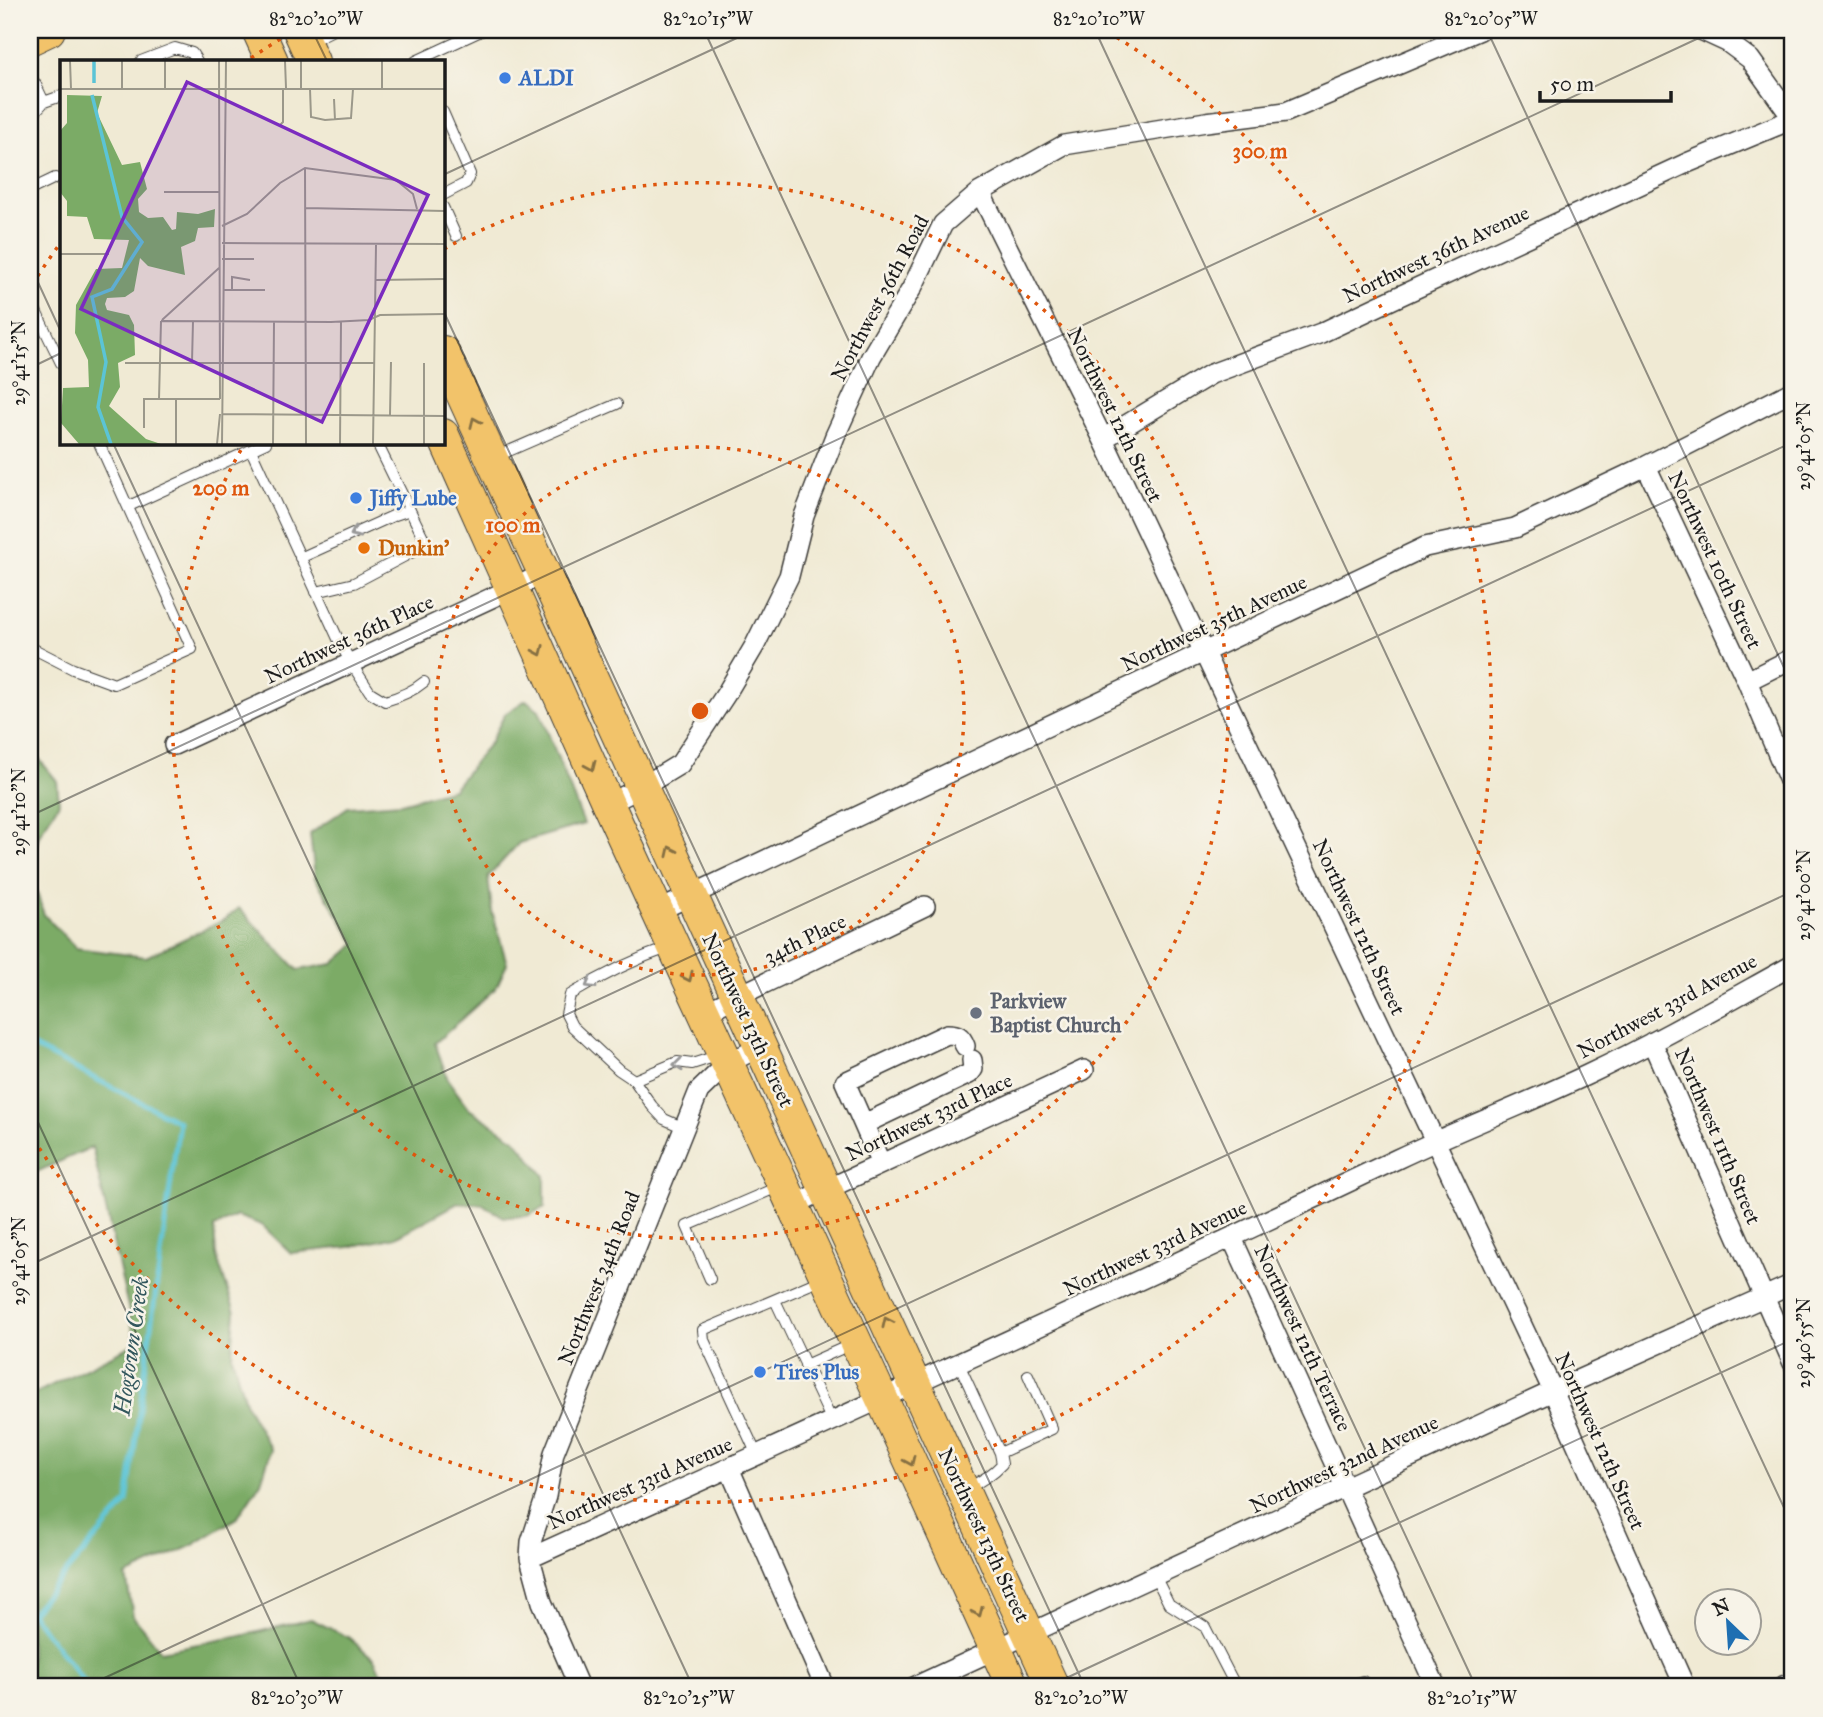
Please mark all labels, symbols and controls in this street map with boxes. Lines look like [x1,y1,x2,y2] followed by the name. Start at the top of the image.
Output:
[269,8,364,30] text: 82°20'20"W
[663,8,754,30] text: 82°20'15"W
[1053,8,1146,30] text: 82°20'10"W
[1444,8,1538,30] text: 82°20'05"W
[60,60,444,444] inset map
[1540,60,1671,104] scale bar
[517,65,574,91] place label: ALDI
[497,70,513,86] marker: ALDI
[1550,71,1595,97] text: 50 m
[1232,138,1288,164] text: 300 m
[1339,199,1534,309] street label: Northwest 36th Avenue
[825,210,935,385] street label: Northwest 36th Road
[8,320,30,406] text: 29°41'15"N
[1061,323,1169,507] street label: Northwest 12th Street
[1793,401,1815,491] text: 29°41'05"N
[469,417,483,429] one-way arrow
[1662,467,1768,653] street label: Northwest 10th Street
[193,475,250,501] text: 200 m
[367,485,457,512] place label: Jiffy Lube
[348,490,364,506] marker: Jiffy Lube
[486,512,541,538] text: 100 m
[350,525,362,539] one-way arrow
[378,535,450,561] place label: Dunkin'
[356,540,372,556] marker: Dunkin'
[1117,569,1311,677] street label: Northwest 35th Avenue
[260,588,438,690] street label: Northwest 36th Place
[531,644,545,656] one-way arrow
[688,699,712,723] centre of rings
[583,759,597,771] one-way arrow
[8,768,30,856] text: 29°41'10"N
[1307,835,1411,1020] street label: Northwest 12th Street
[665,845,679,858] one-way arrow
[1793,849,1815,941] text: 29°41'00"N
[760,908,850,970] street label: 34th Place
[696,929,800,1112] street label: Northwest 13th Street
[1573,948,1761,1064] street label: Northwest 33rd Avenue
[680,970,694,982] one-way arrow
[584,976,597,989] one-way arrow
[990,988,1122,1038] place label: Parkview Baptist Church
[968,1005,984,1021] marker: Parkview Baptist Church
[1669,1044,1767,1229] street label: Northwest 11th Street
[673,1058,684,1073] one-way arrow
[842,1067,1017,1167] street label: Northwest 33rd Place
[552,1187,646,1369] street label: Northwest 34th Road
[1059,1194,1251,1302] street label: Northwest 33rd Avenue
[8,1216,30,1306] text: 29°41'05"N
[1248,1241,1358,1436] street label: Northwest 12th Terrace
[107,1275,155,1418] water label: Hogtown Creek
[1793,1298,1815,1388] text: 29°40'55"N
[881,1317,895,1330] one-way arrow
[1549,1348,1651,1534] street label: Northwest 12th Street
[773,1359,860,1385] place label: Tires Plus
[752,1364,768,1380] marker: Tires Plus
[1246,1409,1443,1519] street label: Northwest 32nd Avenue
[544,1430,737,1535] street label: Northwest 33rd Avenue
[932,1444,1036,1627] street label: Northwest 13th Street
[902,1454,916,1466] one-way arrow
[1694,1588,1764,1658] north arrow
[1709,1593,1733,1621] text: N
[970,1605,984,1617] one-way arrow
[251,1687,344,1709] text: 82°20'30"W
[643,1687,736,1709] text: 82°20'25"W
[1034,1687,1129,1709] text: 82°20'20"W
[1427,1687,1518,1709] text: 82°20'15"W

